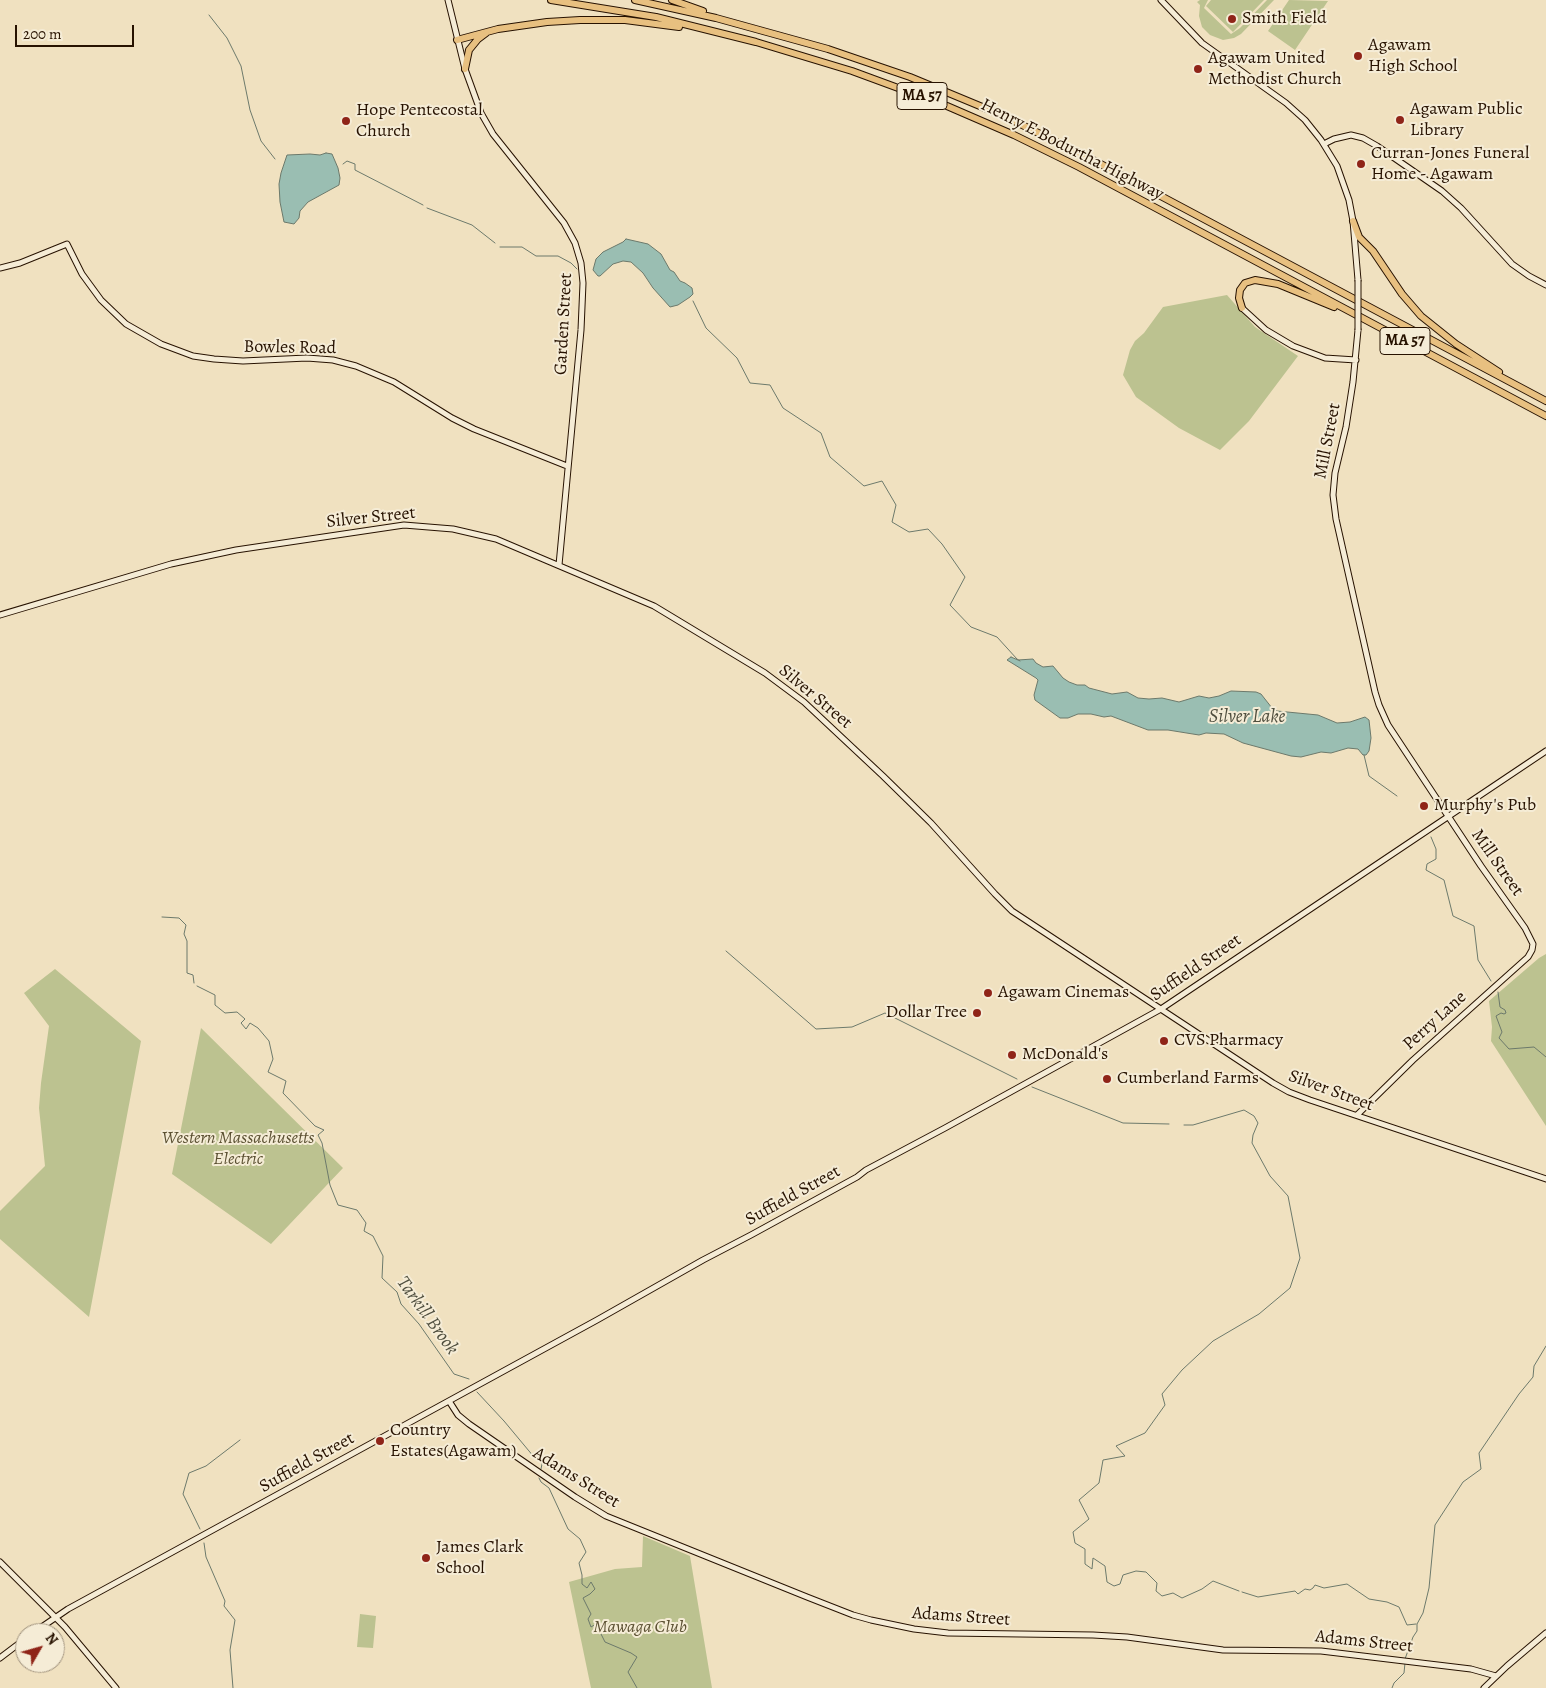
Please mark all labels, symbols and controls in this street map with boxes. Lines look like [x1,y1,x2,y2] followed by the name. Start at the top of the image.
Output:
[1242,8,1327,30] place label: Smith Field
[1226,13,1238,25] marker: Smith Field
[18,15,136,47] scale bar
[23,24,62,44] text: 200 m
[1368,35,1457,78] place label: Agawam High School
[1208,48,1342,90] place label: Agawam United Methodist Church
[1352,50,1364,62] marker: Agawam High School
[1192,63,1204,75] marker: Agawam United Methodist Church
[897,82,947,110] road number: MA 57
[977,94,1167,206] street label: Henry E Bodurtha Highway
[1410,99,1523,142] place label: Agawam Public Library
[356,100,483,142] place label: Hope Pentecostal Church
[1394,114,1406,126] marker: Agawam Public Library
[340,115,352,127] marker: Hope Pentecostal Church
[1371,143,1529,186] place label: Curran-Jones Funeral Home - Agawam
[1355,158,1367,170] marker: Curran-Jones Funeral Home - Agawam
[551,272,577,376] street label: Garden Street
[1380,328,1430,354] road number: MA 57
[243,336,337,360] street label: Bowles Road
[1310,401,1346,481] street label: Mill Street
[325,503,417,533] street label: Silver Street
[774,660,856,734] street label: Silver Street
[1209,706,1285,728] water label: Silver Lake
[1434,795,1536,817] place label: Murphy's Pub
[1418,800,1430,812] marker: Murphy's Pub
[1466,825,1528,901] street label: Mill Street
[1146,930,1246,1006] street label: Suffield Street
[998,982,1129,1004] place label: Agawam Cinemas
[982,987,994,999] marker: Agawam Cinemas
[1399,987,1471,1055] street label: Perry Lane
[886,1002,967,1024] place label: Dollar Tree
[971,1007,983,1019] marker: Dollar Tree
[1174,1030,1283,1052] place label: CVS Pharmacy
[1158,1035,1170,1047] marker: CVS Pharmacy
[1022,1044,1108,1066] place label: McDonald's
[1006,1049,1018,1061] marker: McDonald's
[1285,1066,1377,1116] street label: Silver Street
[1117,1068,1259,1090] place label: Cumberland Farms
[1101,1073,1113,1085] marker: Cumberland Farms
[162,1128,314,1170] park label: Western Massachusetts Electric
[742,1161,844,1231] street label: Suffield Street
[391,1272,463,1360] water label: Tarkill Brook
[390,1420,516,1462] place label: Country Estates(Agawam)
[256,1428,358,1498] street label: Suffield Street
[374,1435,386,1447] marker: Country Estates(Agawam)
[529,1443,623,1513] street label: Adams Street
[436,1537,523,1580] place label: James Clark School
[420,1552,432,1564] marker: James Clark School
[911,1603,1011,1631] street label: Adams Street
[593,1617,687,1639] park label: Mawaga Club
[15,1623,65,1673] north arrow
[1314,1626,1414,1658] street label: Adams Street
[41,1629,62,1649] text: N

